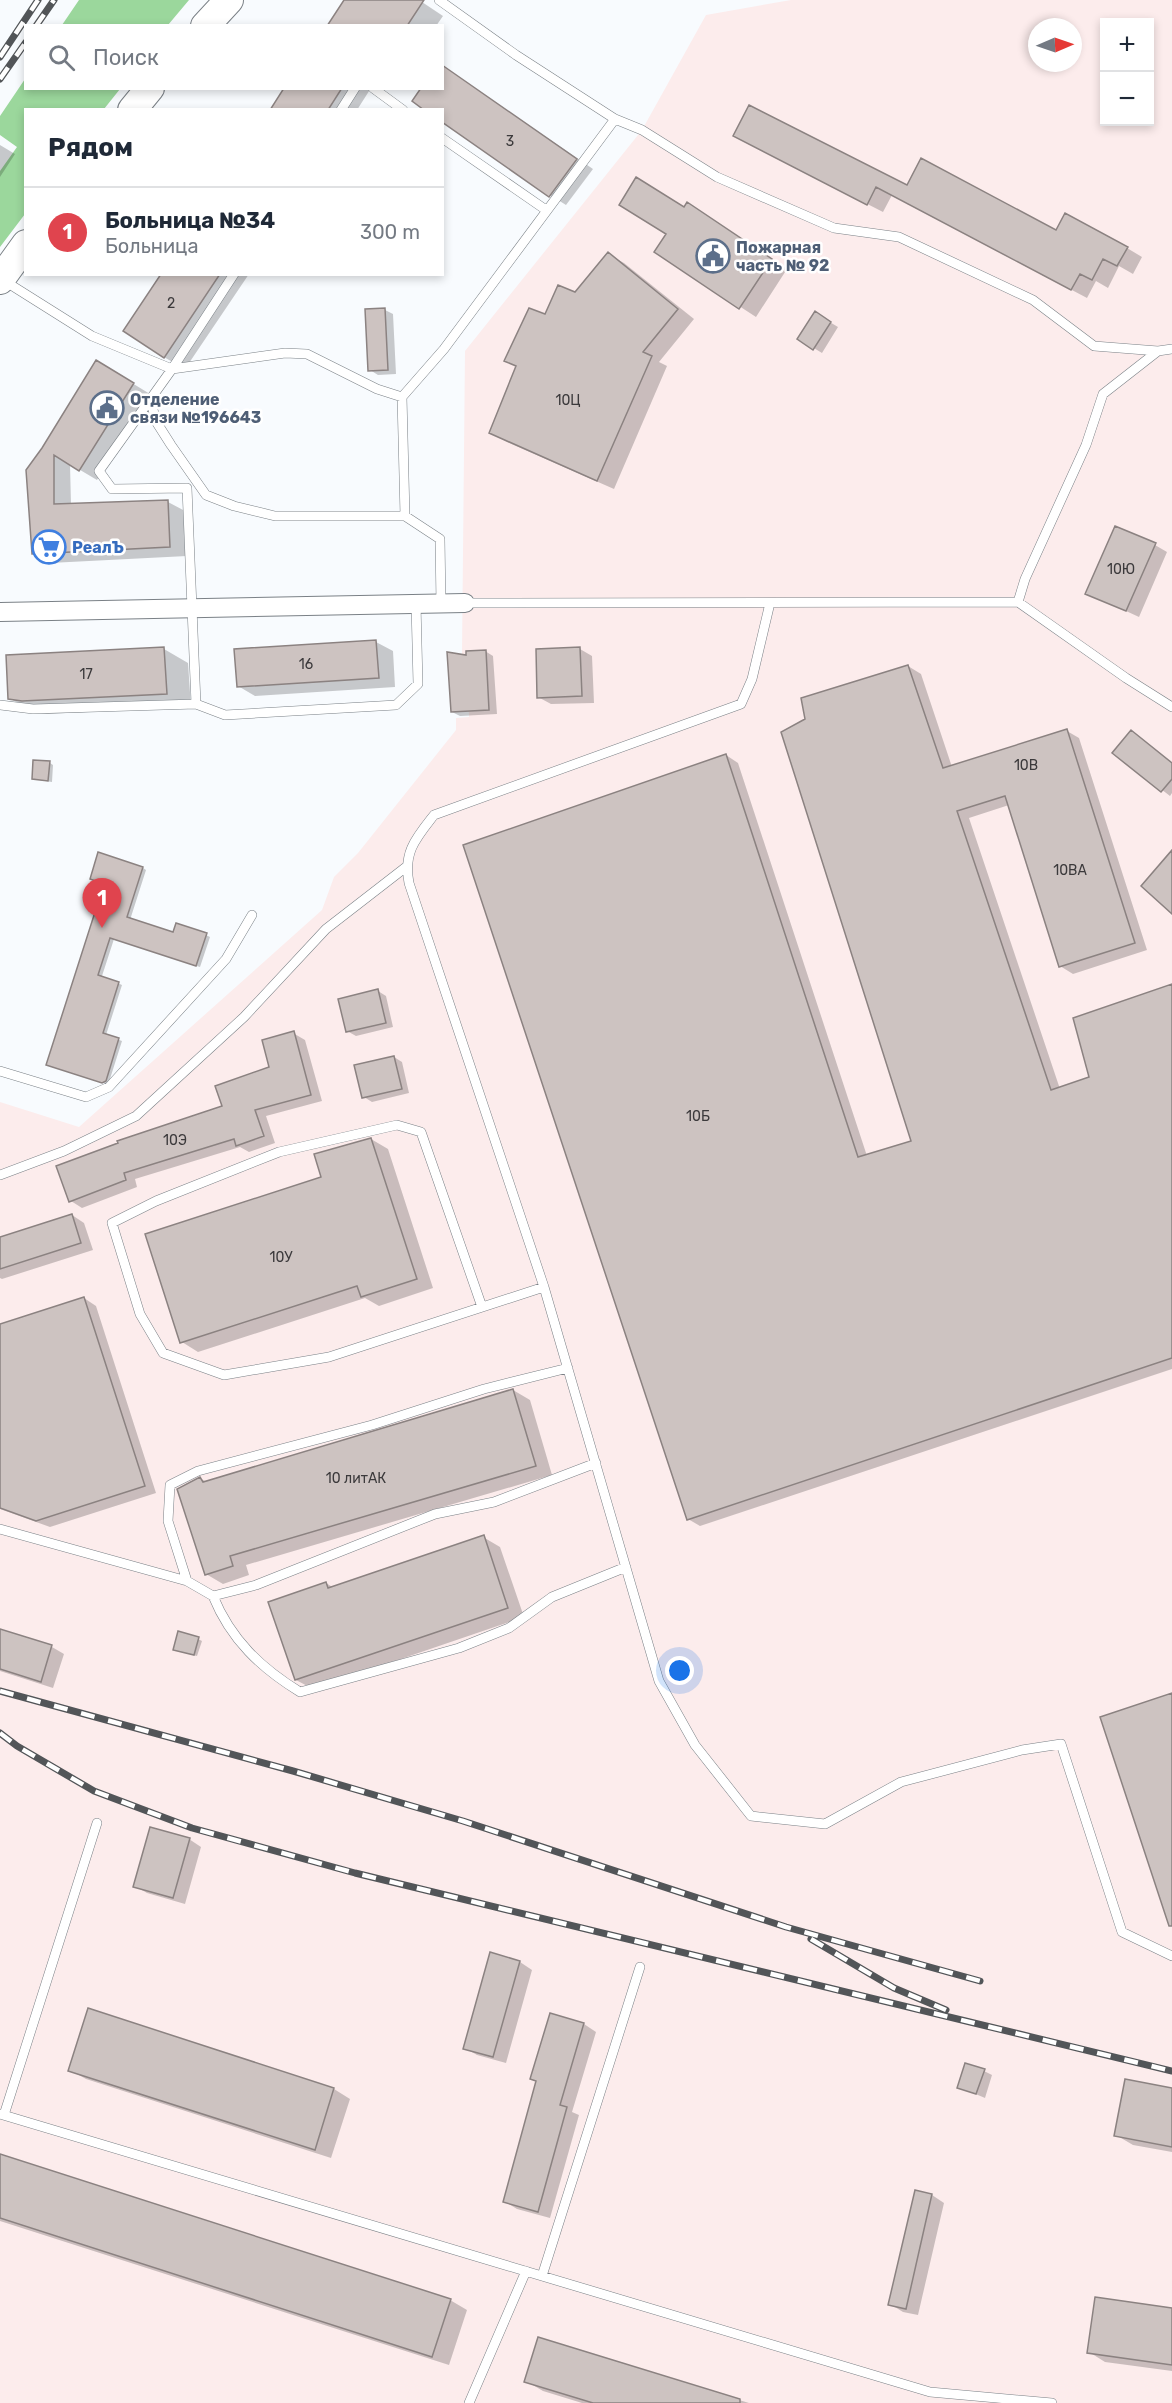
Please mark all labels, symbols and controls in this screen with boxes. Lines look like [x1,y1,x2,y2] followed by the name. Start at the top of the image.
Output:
[1028,18,1082,72] north arrow
[1100,18,1154,126] map controls
[1100,18,1154,72] button: +
[24,24,444,90] search box
[45,41,78,74] icon: search
[93,44,159,71] text: Поиск
[1100,72,1154,126] button: −
[48,132,133,163] text: Рядом
[506,133,514,150] house number: 3
[105,207,275,234] text: Больница №34
[63,220,72,244] text: 1
[360,220,420,244] text: 300 m
[105,234,198,258] text: Больница
[695,238,731,274] public building icon: Пожарная часть № 92
[736,238,829,275] place label: Пожарная часть № 92
[167,295,175,312] house number: 2
[89,390,125,426] public building icon: Отделение связи №196643
[130,390,261,427] place label: Отделение связи №196643
[555,392,581,409] house number: 10Ц
[31,529,67,565] supermarket icon: РеалЪ
[72,538,124,557] place label: РеалЪ
[1107,561,1135,578] house number: 10Ю
[299,656,313,673] house number: 16
[79,666,93,683] house number: 17
[1014,757,1038,774] house number: 10В
[1053,862,1087,879] house number: 10ВА
[82,878,122,928] pin: 1
[686,1108,710,1125] house number: 10Б
[163,1132,187,1149] house number: 10Э
[269,1249,293,1266] house number: 10У
[326,1470,386,1487] house number: 10 литАК
[665,1656,694,1685] your location

